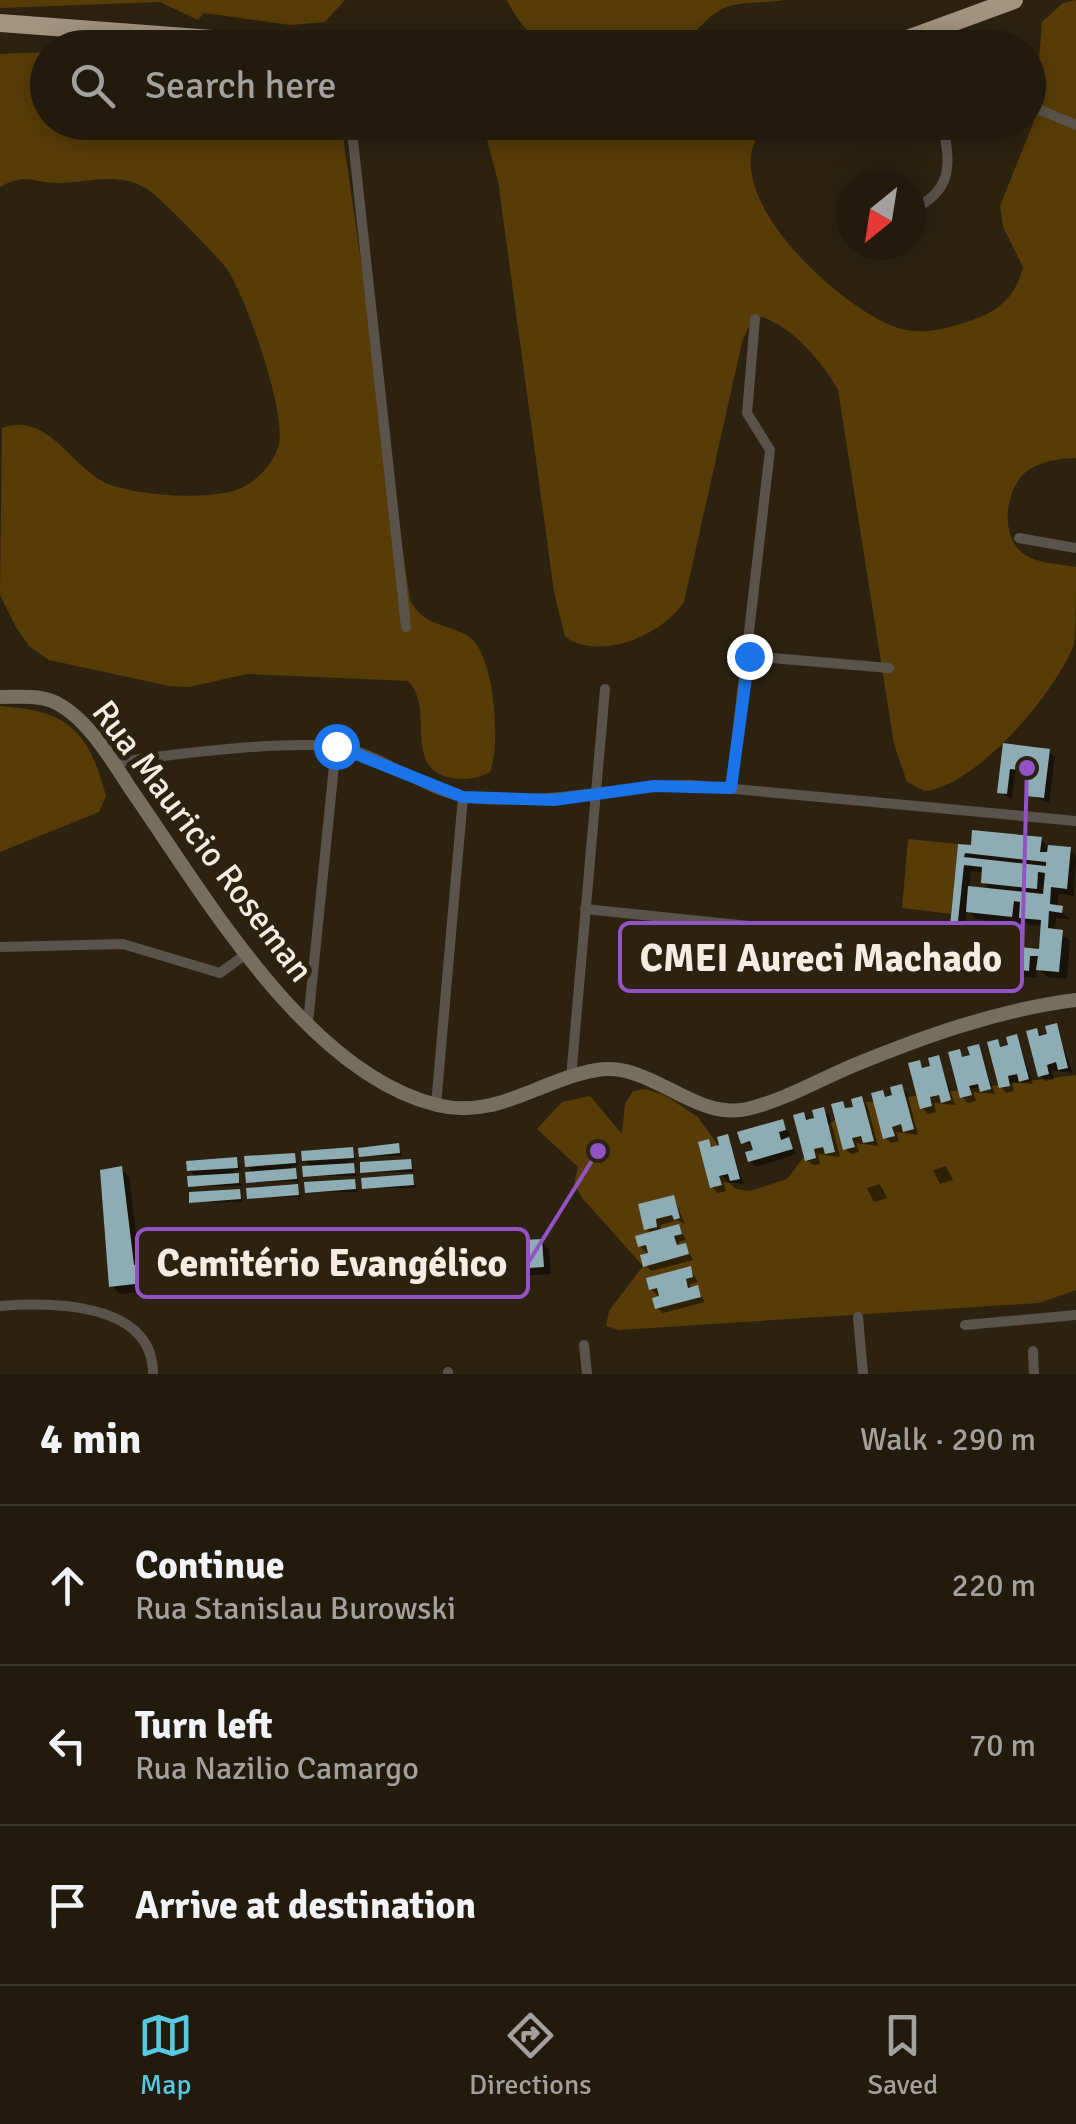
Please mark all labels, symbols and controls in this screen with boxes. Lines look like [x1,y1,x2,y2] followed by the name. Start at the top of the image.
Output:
[30,30,1046,140] search box
[65,58,120,113] icon: search
[145,62,337,109] text: Search here
[836,170,926,260] north arrow
[727,634,773,680] route end
[83,692,323,991] street label: Rua Mauricio Roseman
[314,724,360,770] route start
[620,923,1022,991] callout: CMEI Aureci Machado
[640,935,1002,982] text: CMEI Aureci Machado
[137,1229,528,1297] callout: Cemitério Evangélico
[157,1240,507,1287] text: Cemitério Evangélico
[40,1414,141,1465] text: 4 min
[860,1420,1036,1459] text: Walk · 290 m
[135,1542,285,1589] text: Continue
[40,1558,95,1613] icon: ahead
[952,1566,1036,1605] text: 220 m
[135,1589,456,1628] text: Rua Stanislau Burowski
[135,1702,273,1749] text: Turn left
[40,1718,95,1773] icon: left
[969,1726,1036,1765] text: 70 m
[135,1749,419,1788] text: Rua Nazilio Camargo
[40,1878,95,1933] icon: arrive
[135,1882,476,1929] text: Arrive at destination
[138,2008,193,2102] tab: Map
[469,2008,591,2102] tab: Directions
[867,2008,938,2102] tab: Saved

